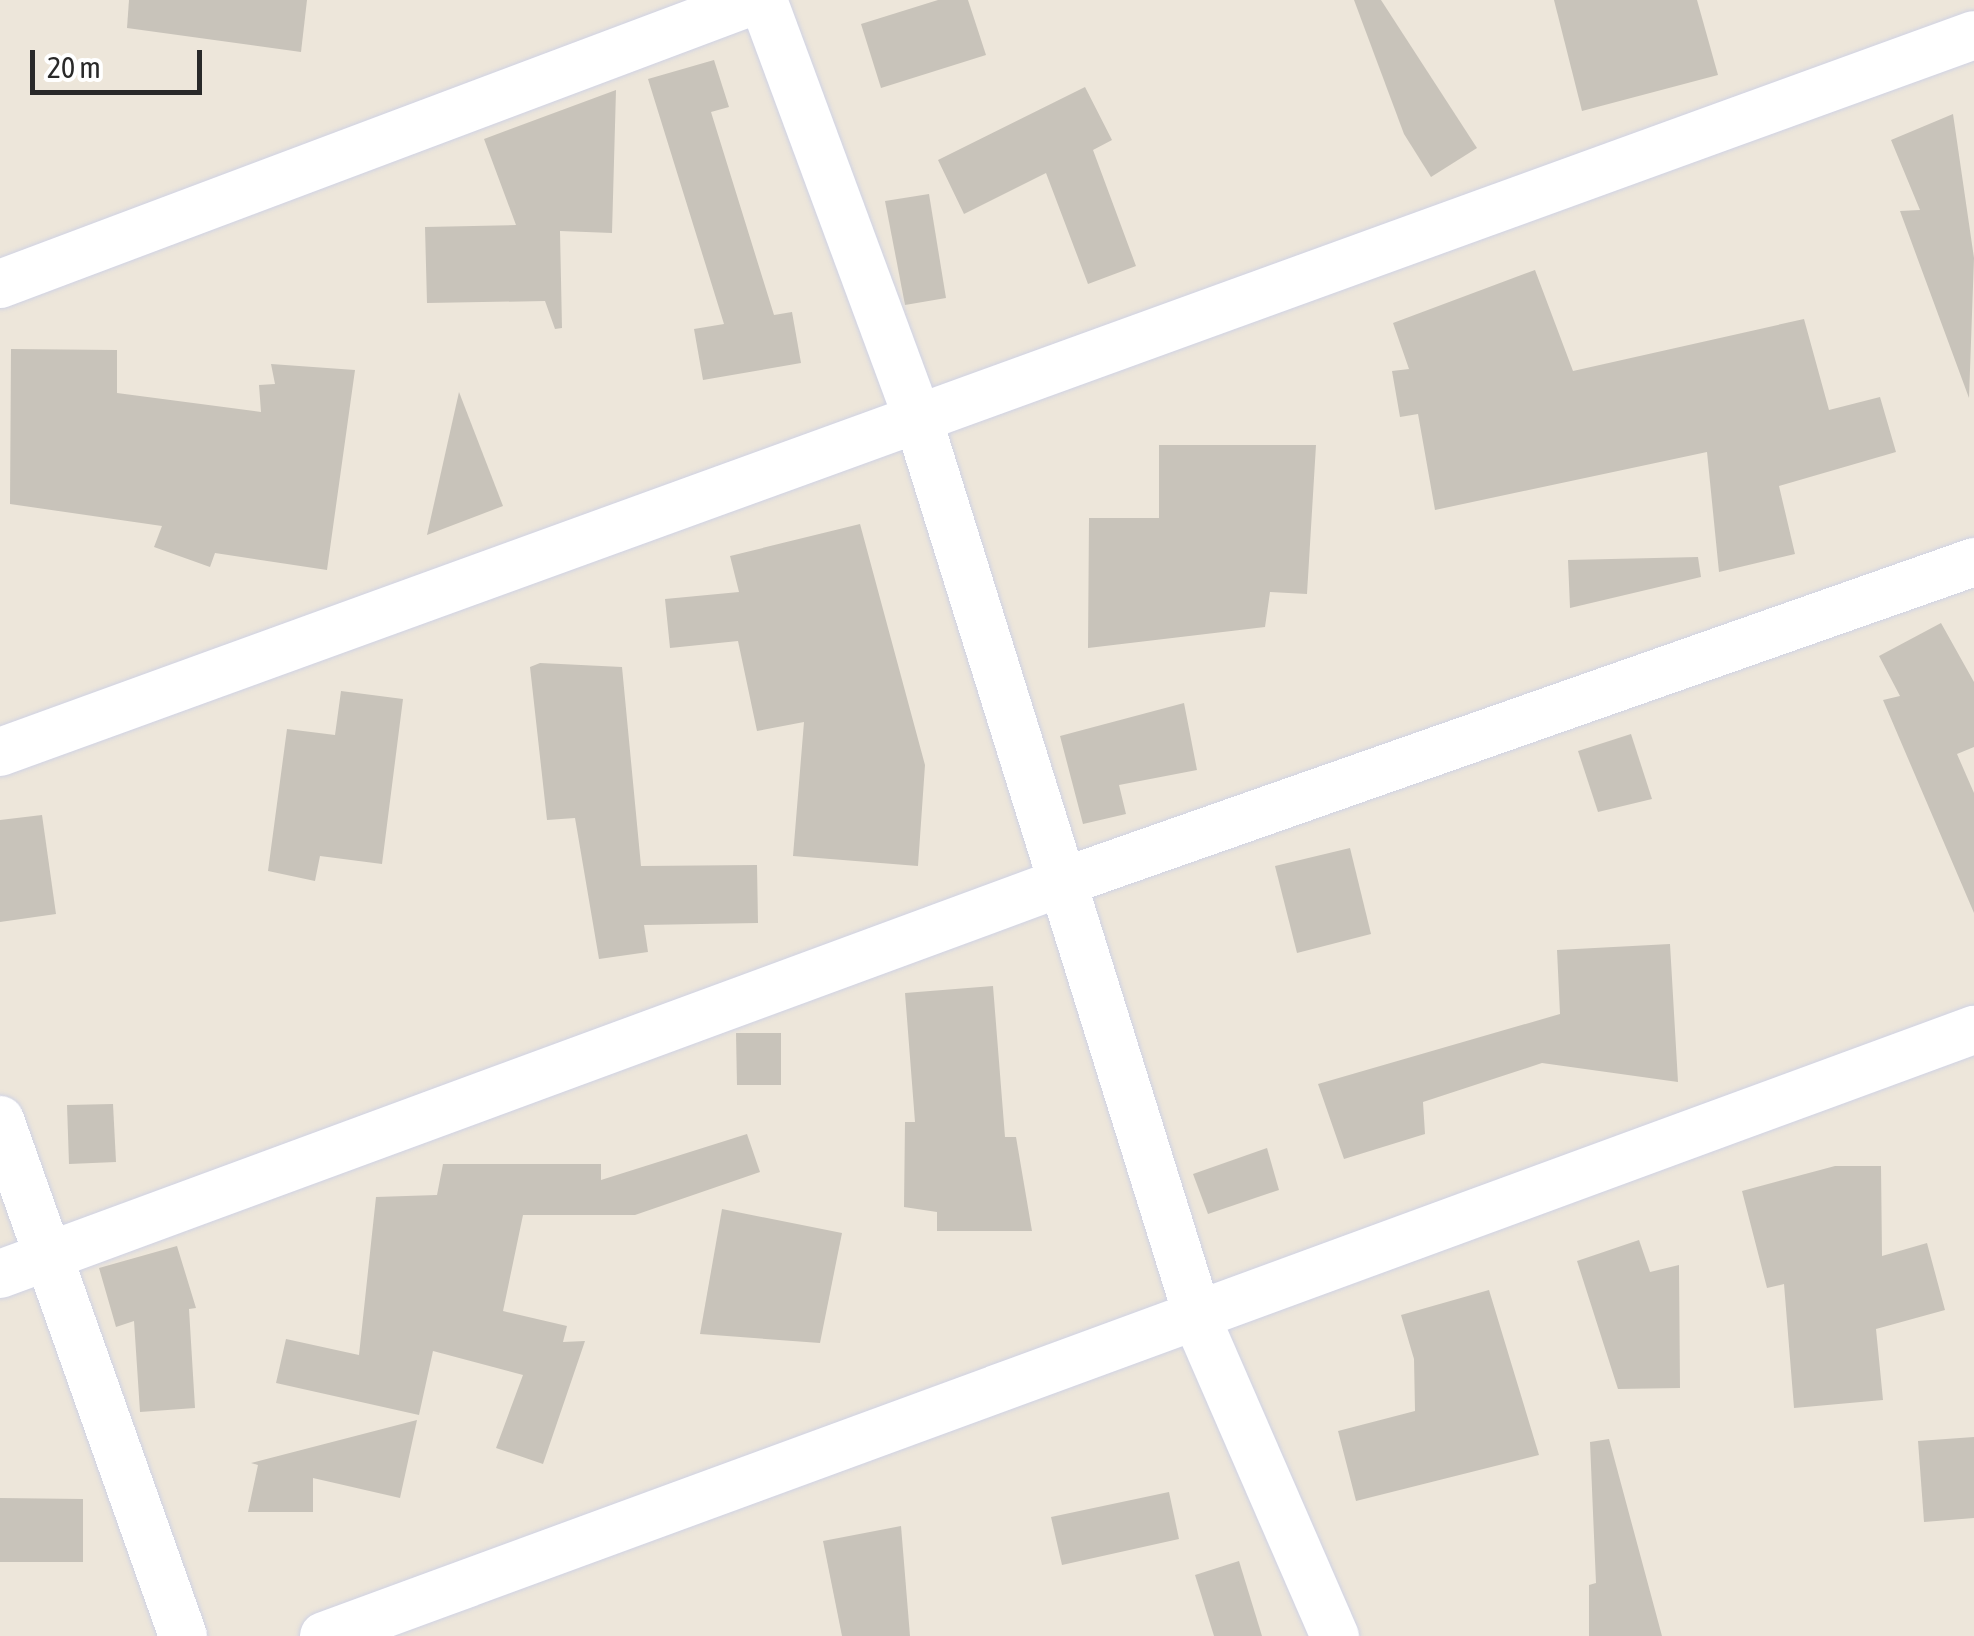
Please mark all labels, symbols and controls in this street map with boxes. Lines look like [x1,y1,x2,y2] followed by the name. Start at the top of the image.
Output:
[35,30,208,92] scale bar
[47,50,101,84] text: 20 m

